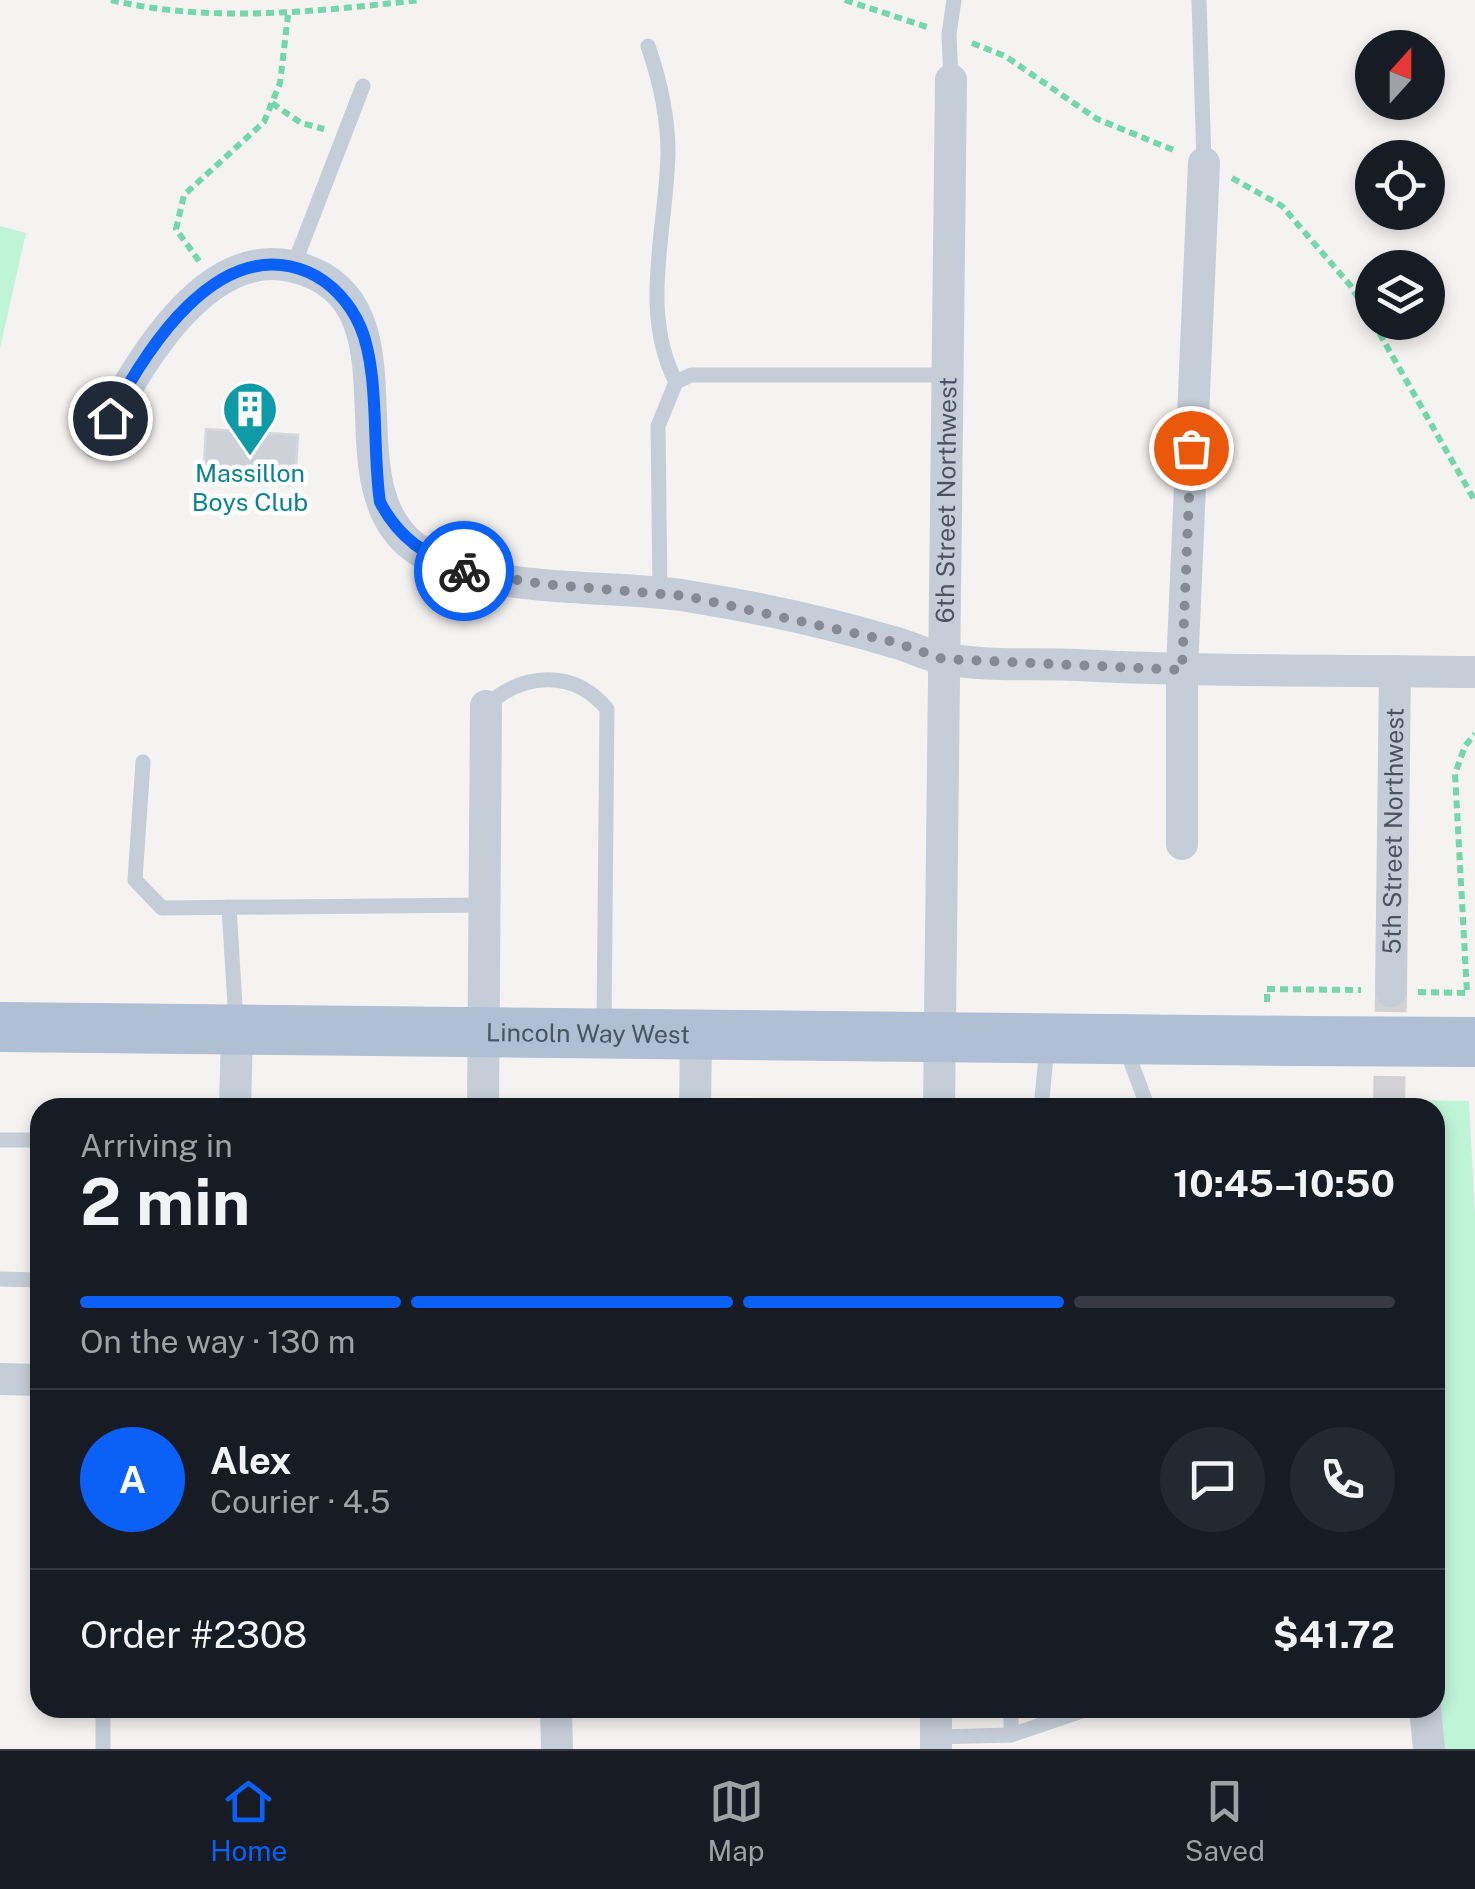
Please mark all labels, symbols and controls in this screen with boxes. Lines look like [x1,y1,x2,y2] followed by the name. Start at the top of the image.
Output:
[1355,30,1445,120] north arrow
[1355,30,1445,340] map controls
[1355,140,1445,230] button: locate
[1355,250,1445,340] button: layers
[68,376,153,461] pin
[930,377,963,623] street label: 6th Street Northwest
[220,379,280,458] building icon: Massillon Boys Club
[83,391,138,446] icon: home
[1149,406,1234,491] pin
[1164,421,1219,476] icon: bag
[192,458,308,517] place label: Massillon Boys Club
[414,521,514,621] courier
[437,544,492,599] icon: bike
[1376,707,1410,955] street label: 5th Street Northwest
[486,1017,690,1049] street label: Lincoln Way West
[80,1127,233,1164] text: Arriving in
[1173,1161,1395,1206] text: 10:45–10:50
[80,1163,250,1240] text: 2 min
[80,1323,355,1360] text: On the way · 130 m
[1160,1427,1265,1532] button: chat
[1290,1427,1395,1532] button: phone
[210,1438,292,1483] text: Alex
[119,1457,146,1502] text: A
[210,1483,390,1520] text: Courier · 4.5
[80,1612,307,1657] text: Order #2308
[1273,1612,1395,1657] text: $41.72
[210,1774,287,1867] tab: Home
[708,1774,764,1867] tab: Map
[1185,1774,1265,1867] tab: Saved

